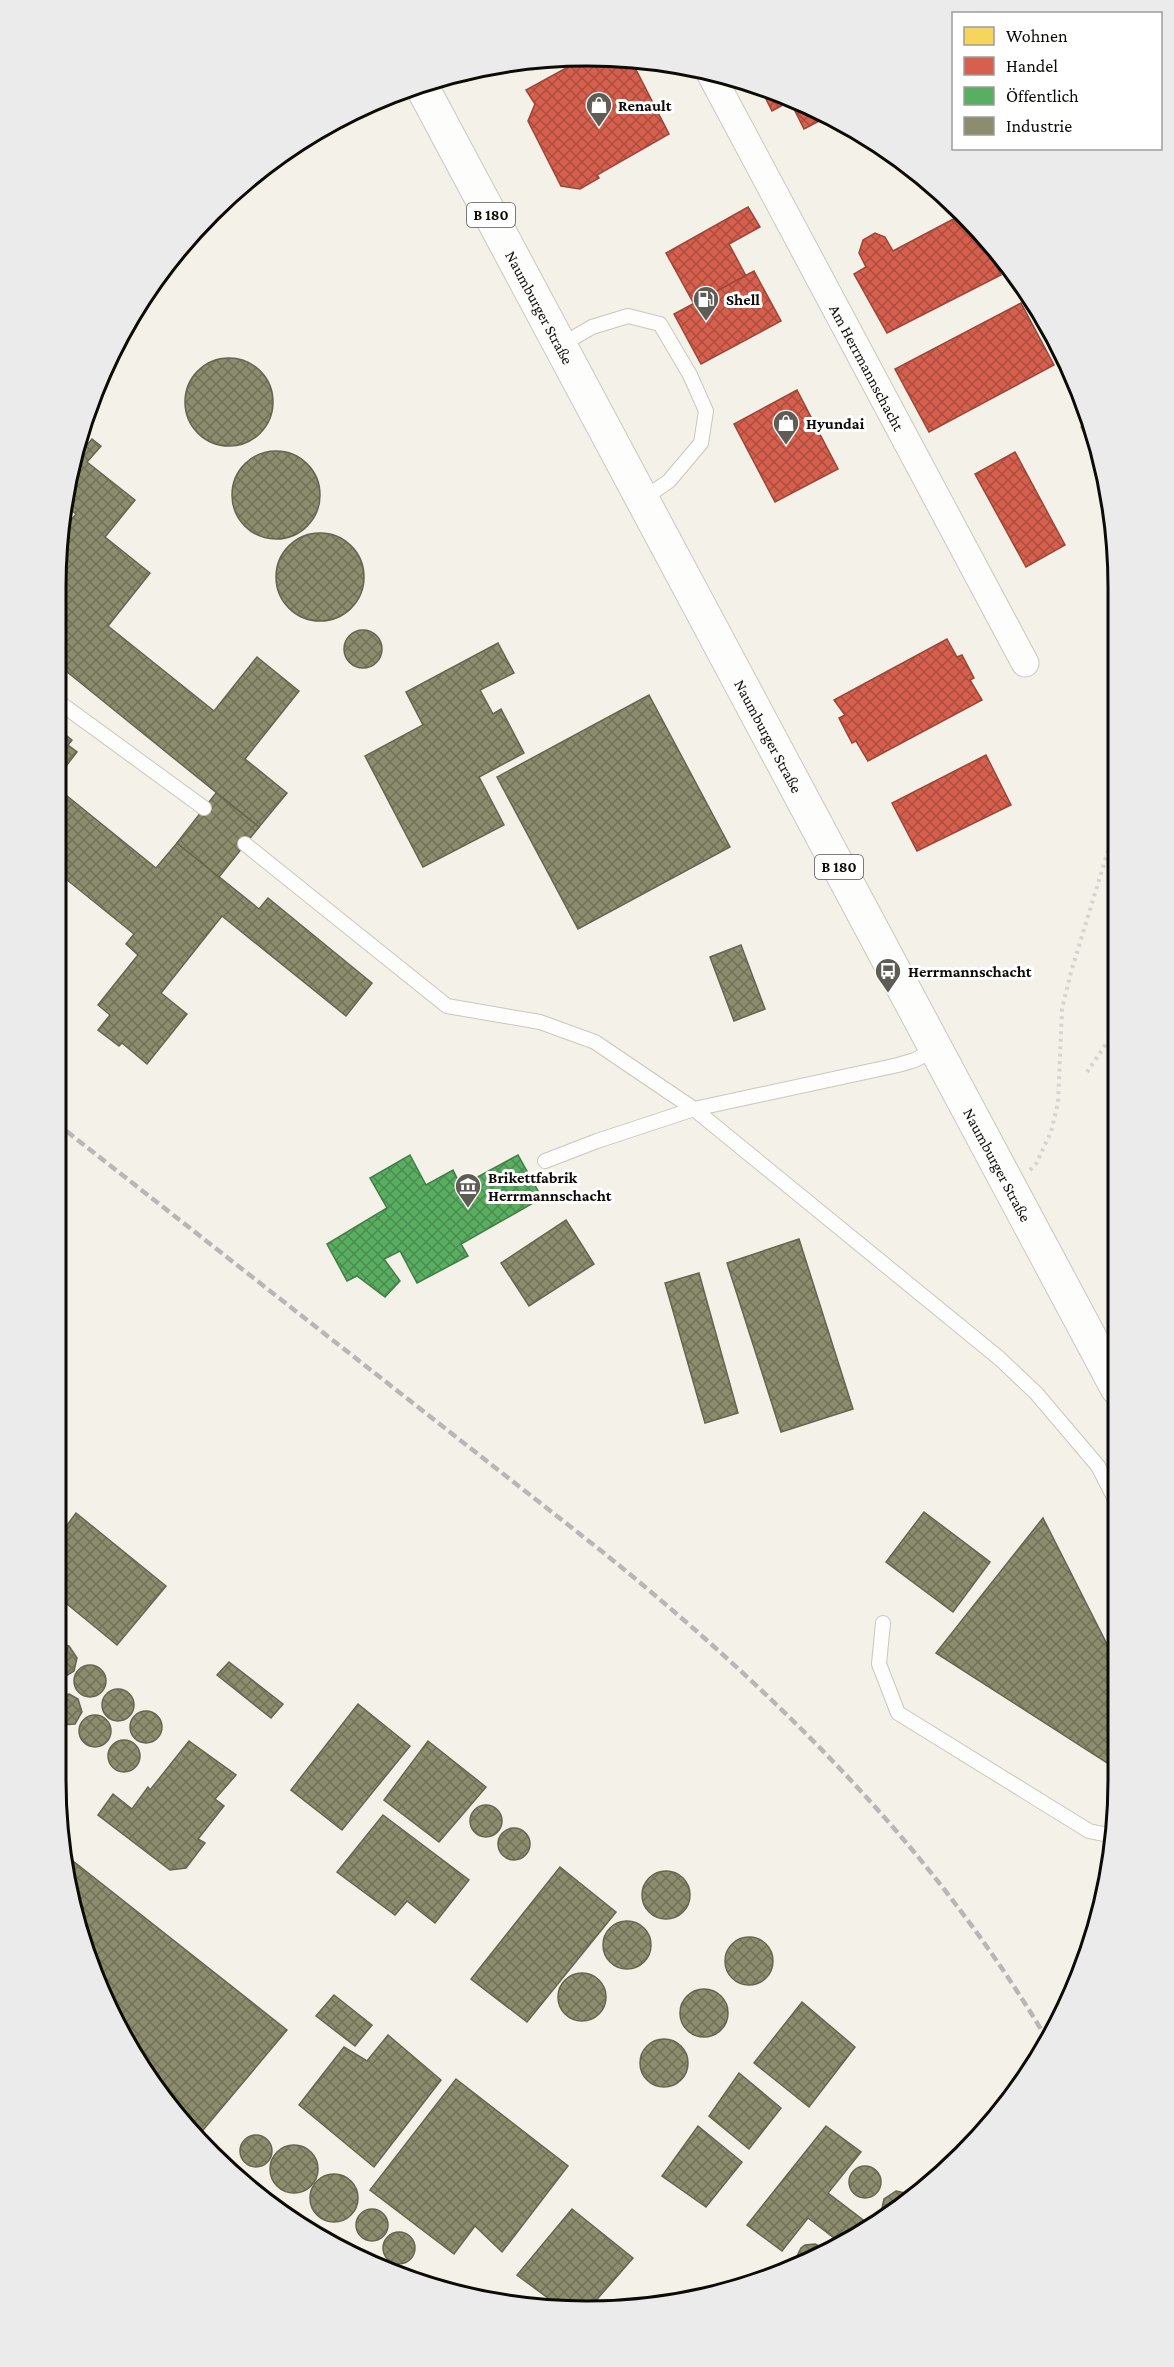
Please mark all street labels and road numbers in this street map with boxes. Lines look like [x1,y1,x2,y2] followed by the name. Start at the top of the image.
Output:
[467,203,515,227] road number: B 180
[503,248,577,367] street label: Naumburger Straße
[827,301,908,434] street label: Am Herrmannschacht
[731,676,806,796] street label: Naumburger Straße
[815,855,863,879] road number: B 180
[960,1105,1035,1224] street label: Naumburger Straße

